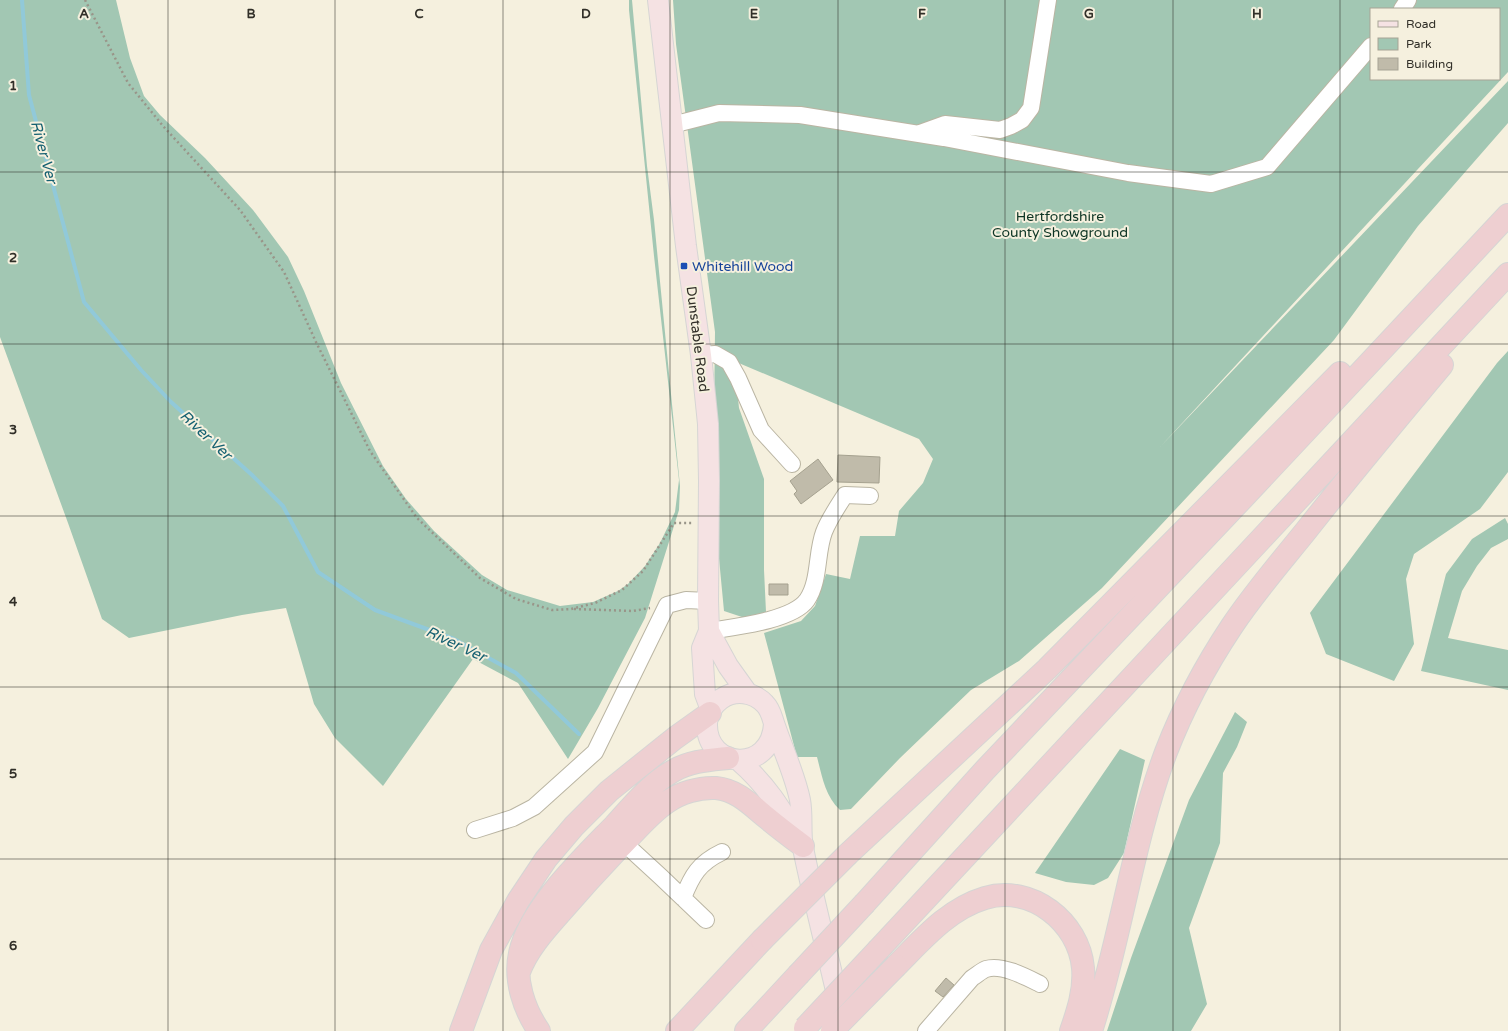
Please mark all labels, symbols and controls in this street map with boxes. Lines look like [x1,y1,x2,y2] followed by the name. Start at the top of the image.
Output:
[79,6,89,22] text: A
[246,6,256,22] text: B
[414,6,424,22] text: C
[581,6,591,22] text: D
[750,6,758,22] text: E
[918,6,926,22] text: F
[1084,6,1094,22] text: G
[1252,6,1262,22] text: H
[1370,8,1500,80] legend
[1406,17,1436,31] text: Road
[1406,37,1432,51] text: Park
[1406,57,1453,71] text: Building
[9,78,17,94] text: 1
[27,119,62,188] water label: River Ver
[992,208,1128,241] park label: Hertfordshire County Showground
[9,250,17,266] text: 2
[692,258,793,275] place label: Whitehill Wood
[679,261,689,271] marker: Whitehill Wood
[683,285,712,393] street label: Dunstable Road
[176,407,237,465] water label: River Ver
[9,422,17,438] text: 3
[9,594,18,610] text: 4
[423,622,491,667] water label: River Ver
[9,766,17,782] text: 5
[9,938,17,954] text: 6

